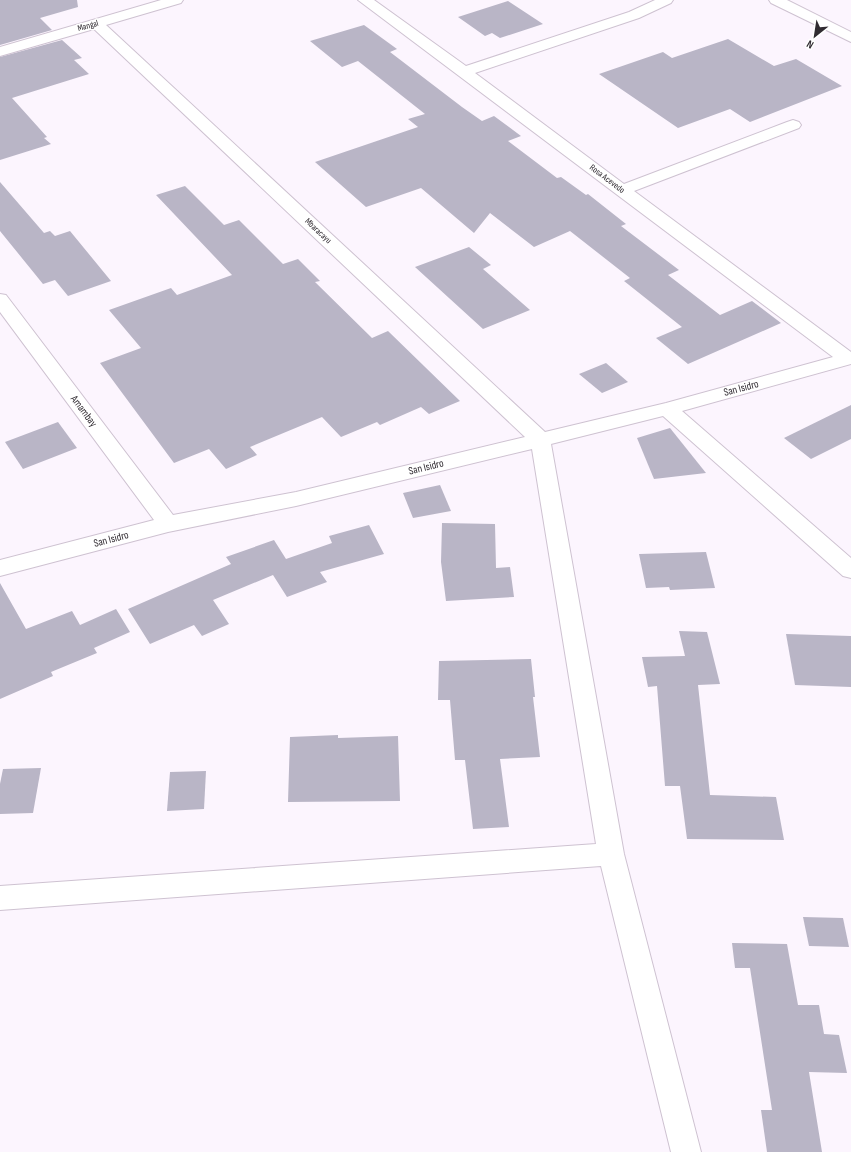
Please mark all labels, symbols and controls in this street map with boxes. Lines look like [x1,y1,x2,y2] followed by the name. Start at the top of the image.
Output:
[795,16,835,56] north arrow
[76,18,100,34] street label: Mangal
[804,37,816,51] text: N
[587,162,627,196] street label: Rosa Acevedo
[302,216,334,246] street label: Mbaracayu
[722,377,760,399] street label: San Isidro
[67,392,101,430] street label: Amambay
[407,456,445,478] street label: San Isidro
[92,528,130,550] street label: San Isidro

